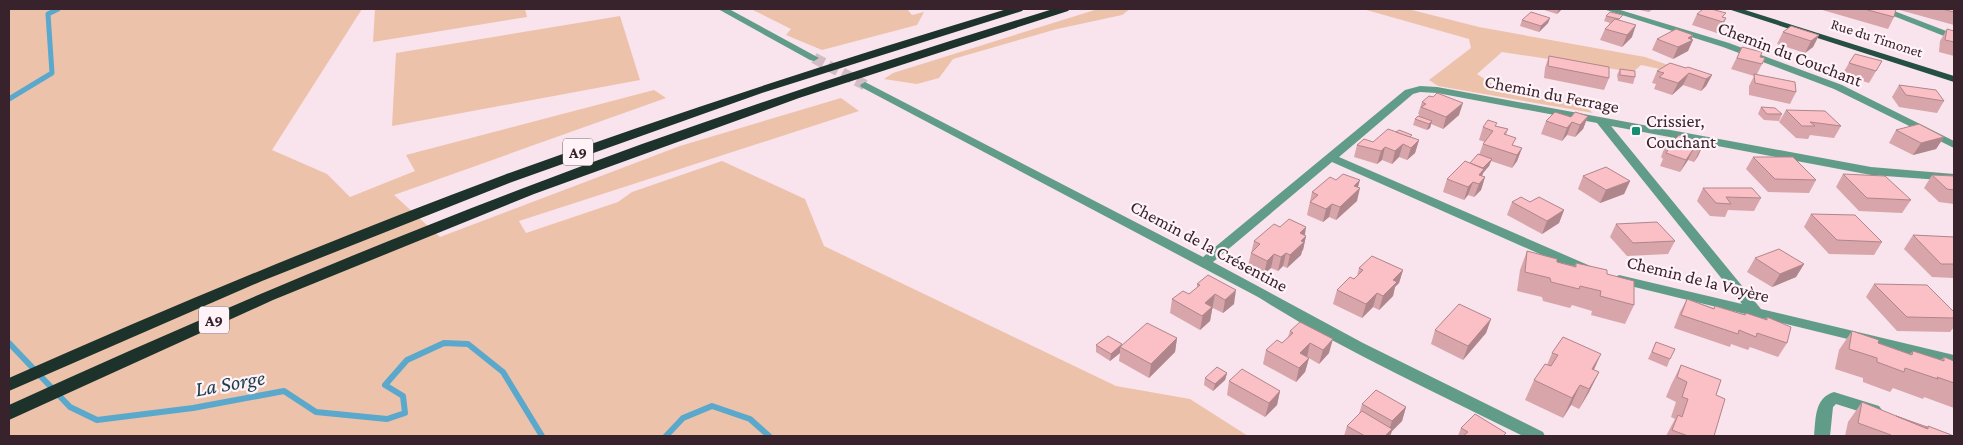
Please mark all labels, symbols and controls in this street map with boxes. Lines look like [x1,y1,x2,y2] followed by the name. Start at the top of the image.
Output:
[1829,16,1926,61] street label: Rue du Timonet
[1715,17,1866,91] street label: Chemin du Couchant
[1483,71,1621,117] street label: Chemin du Ferrage
[1646,111,1717,152] place label: Crissier, Couchant
[1630,125,1642,137] marker: Crissier, Couchant
[563,138,593,166] road number: A9
[1127,196,1291,296] street label: Chemin de la Crésentine
[1625,252,1771,306] street label: Chemin de la Voyère
[199,306,229,334] road number: A9
[193,364,268,401] water label: La Sorge

